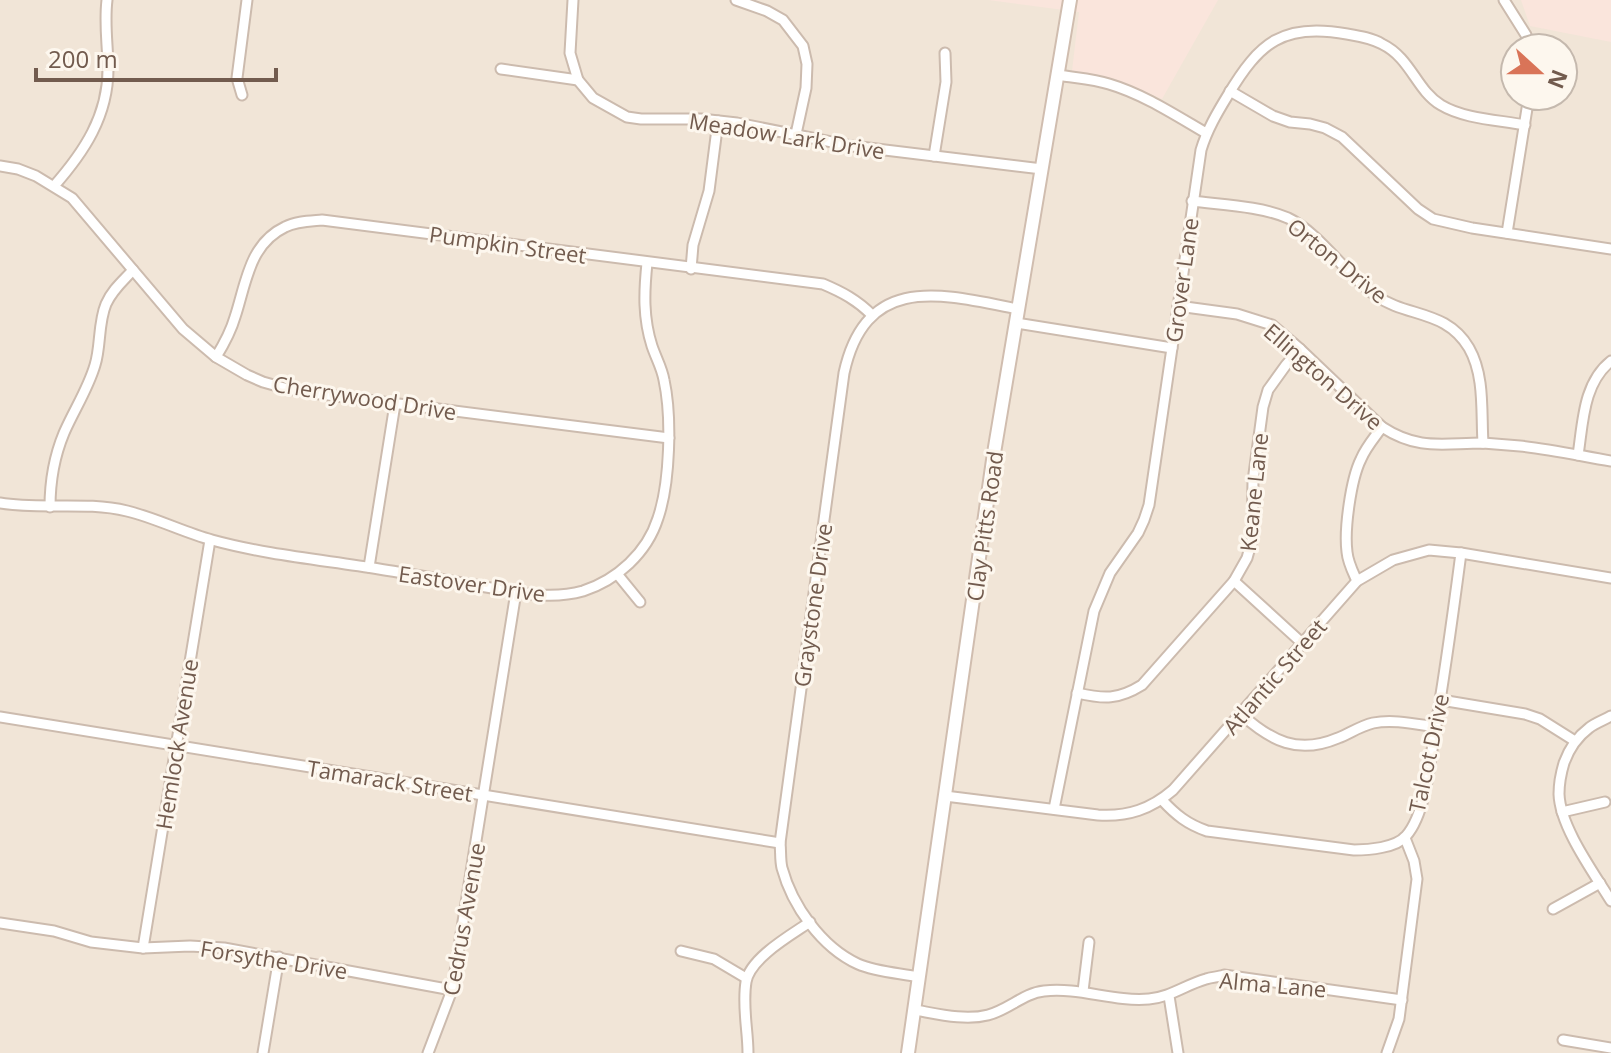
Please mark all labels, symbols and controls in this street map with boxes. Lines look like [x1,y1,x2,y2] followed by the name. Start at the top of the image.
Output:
[36,32,276,82] scale bar
[1499,32,1579,112] north arrow
[48,42,118,75] text: 200 m
[1541,66,1576,93] text: N
[687,105,887,165] street label: Meadow Lark Drive
[1282,211,1394,309] street label: Orton Drive
[1157,216,1205,344] street label: Grover Lane
[428,218,589,270] street label: Pumpkin Street
[1258,316,1390,436] street label: Ellington Drive
[271,368,459,426] street label: Cherrywood Drive
[1232,431,1274,553] street label: Keane Lane
[959,449,1009,603] street label: Clay Pitts Road
[786,521,838,689] street label: Graystone Drive
[397,558,547,608] street label: Eastover Drive
[1215,612,1333,740] street label: Atlantic Street
[148,657,204,831] street label: Hemlock Avenue
[1401,691,1455,815] street label: Talcot Drive
[305,752,475,808] street label: Tamarack Street
[435,840,491,998] street label: Cedrus Avenue
[198,933,350,985] street label: Forsythe Drive
[1218,964,1328,1004] street label: Alma Lane

